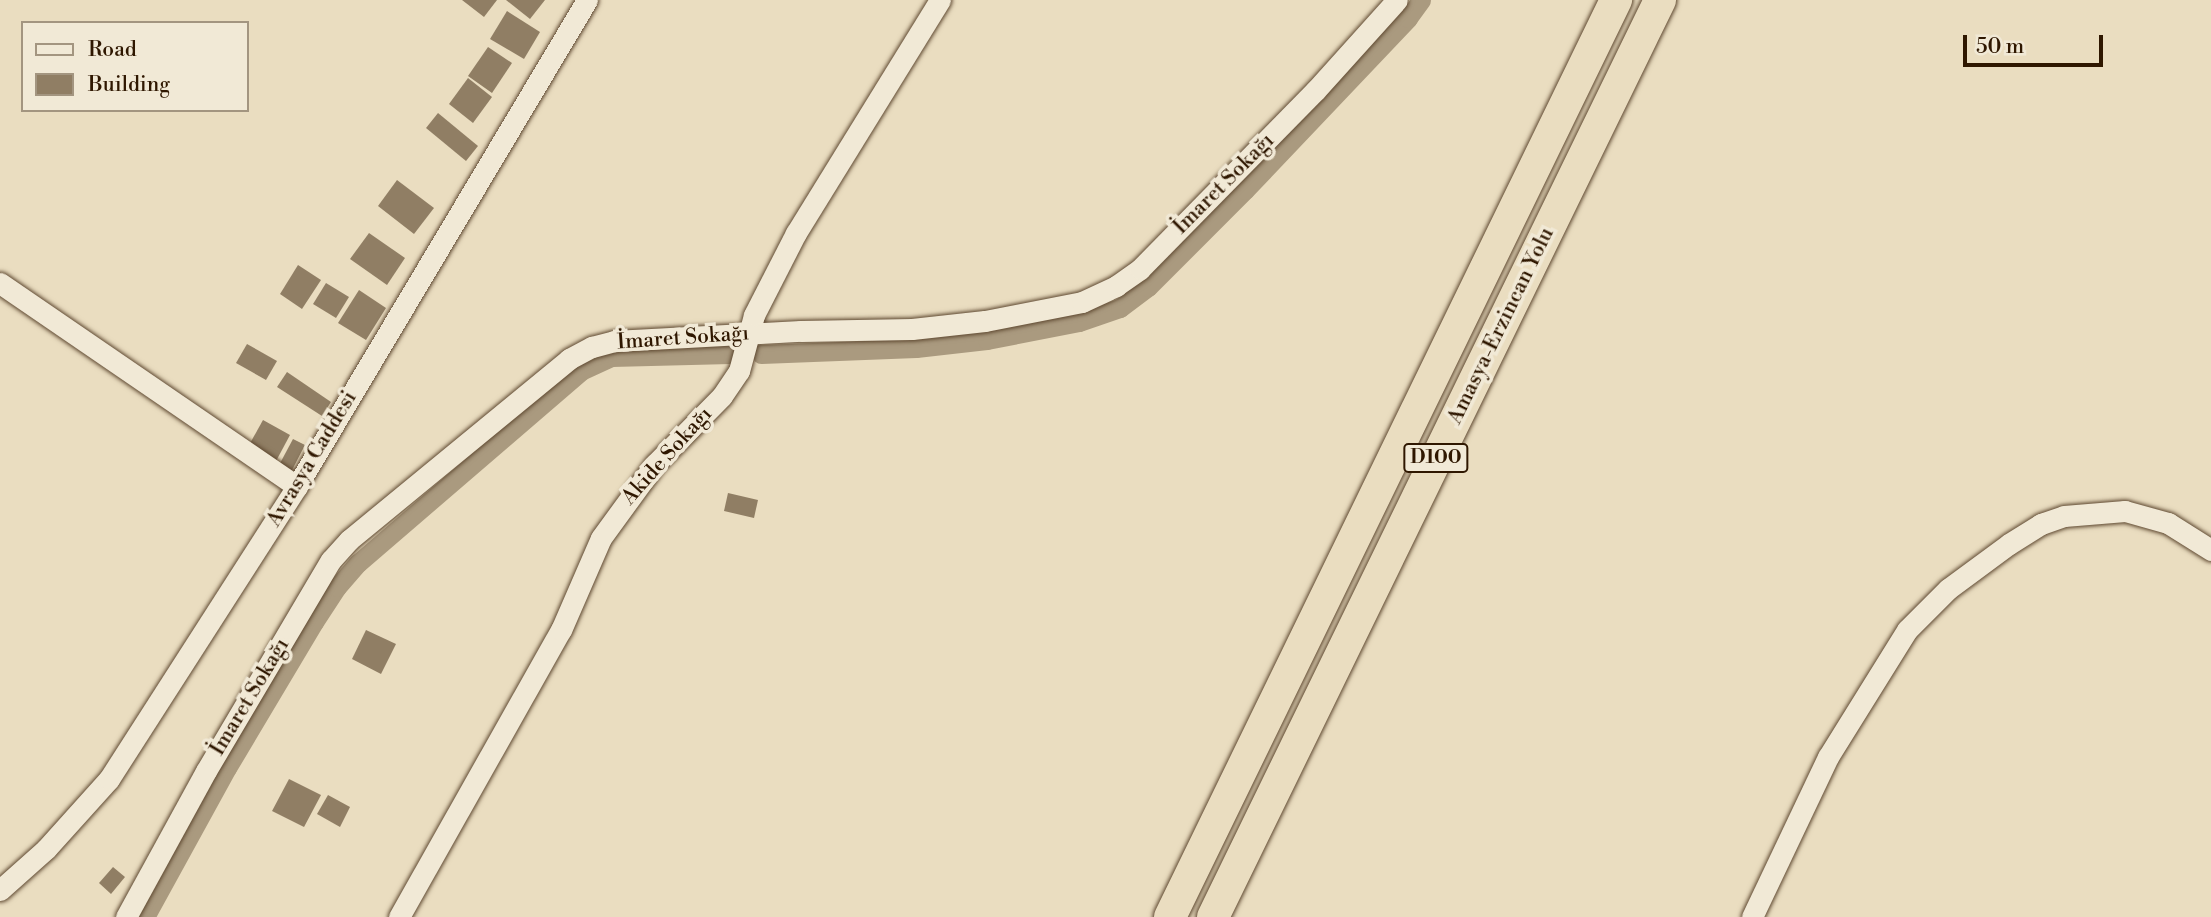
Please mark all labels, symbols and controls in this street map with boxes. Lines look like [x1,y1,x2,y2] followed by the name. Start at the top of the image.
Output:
[21,21,248,112] legend
[1966,21,2106,65] scale bar
[1976,34,2024,60] text: 50 m
[88,37,137,63] text: Road
[88,72,170,98] text: Building
[1168,128,1280,240] street label: İmaret Sokağı
[1442,224,1560,428] street label: Amasya-Erzincan Yolu
[616,321,750,355] street label: İmaret Sokağı
[262,387,362,531] street label: Avrasya Caddesi
[616,402,718,510] street label: Akide Sokağı
[1403,442,1469,474] road number: D100
[205,634,295,760] street label: İmaret Sokağı

